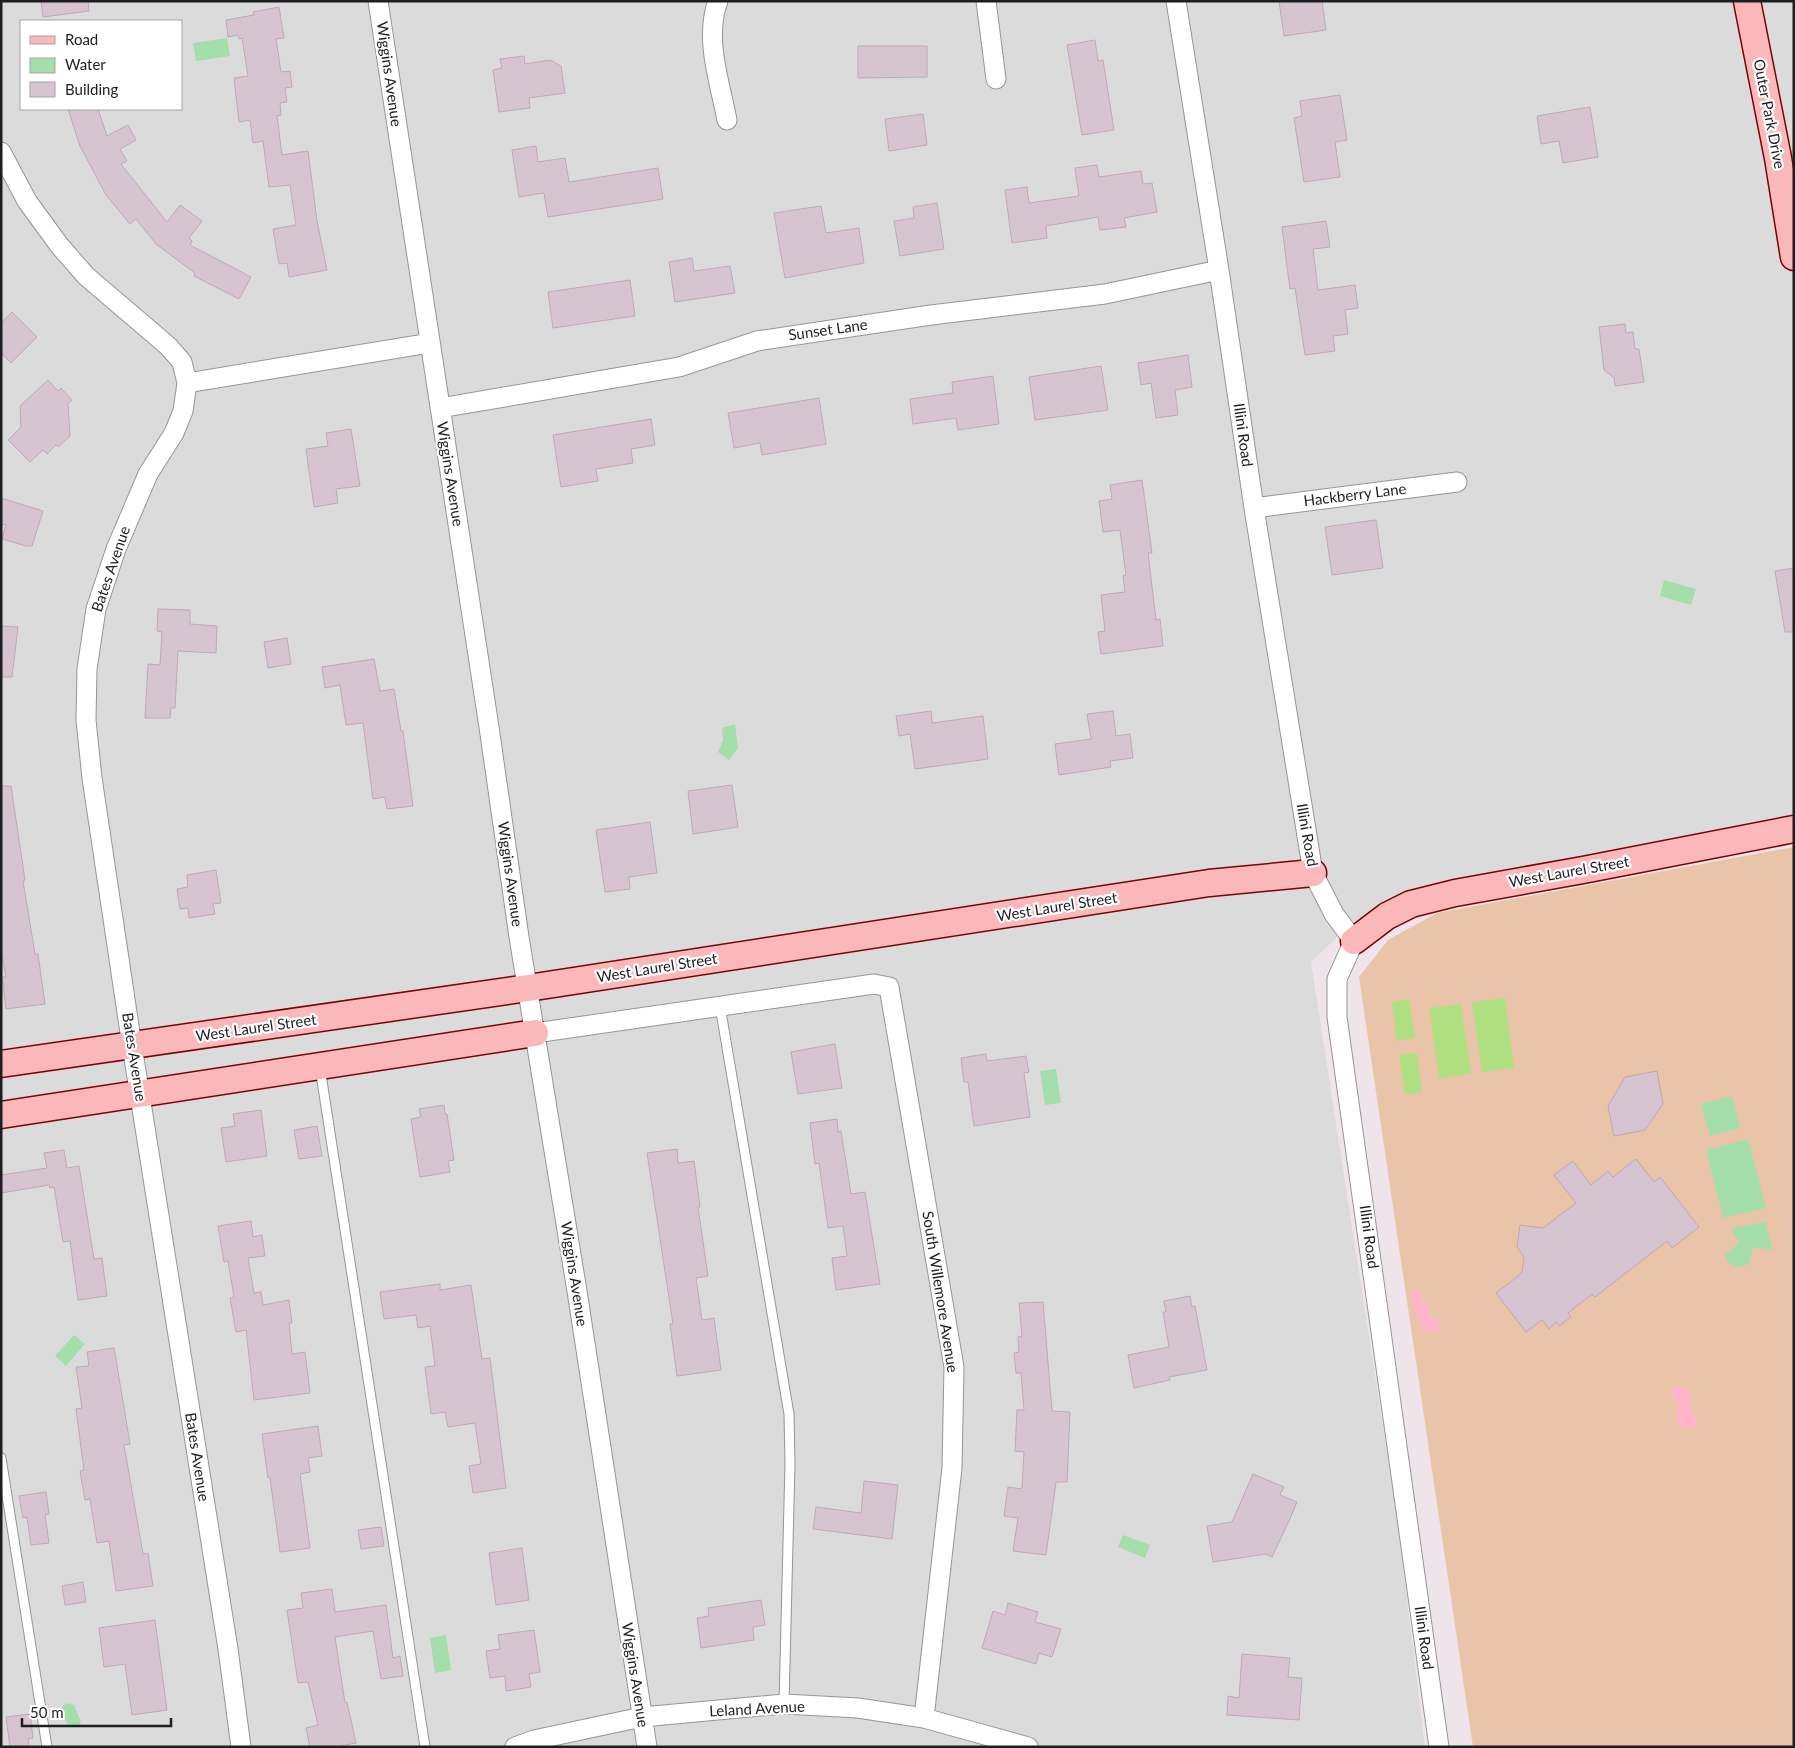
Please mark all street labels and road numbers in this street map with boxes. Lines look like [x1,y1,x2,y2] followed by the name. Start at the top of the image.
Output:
[374,20,406,128] street label: Wiggins Avenue
[1751,57,1789,170] street label: Outer Park Drive
[787,315,869,343] street label: Sunset Lane
[1231,402,1257,468] street label: Illini Road
[434,420,468,528] street label: Wiggins Avenue
[1302,479,1407,509] street label: Hackberry Lane
[87,523,133,614] street label: Bates Avenue
[1294,802,1322,868] street label: Illini Road
[495,820,527,928] street label: Wiggins Avenue
[1507,851,1631,890] street label: West Laurel Street
[995,888,1119,924] street label: West Laurel Street
[595,949,719,985] street label: West Laurel Street
[194,1010,318,1044] street label: West Laurel Street
[119,1011,151,1103] street label: Bates Avenue
[1357,1204,1383,1270] street label: Illini Road
[919,1210,963,1374] street label: South Willemore Avenue
[558,1220,592,1328] street label: Wiggins Avenue
[182,1411,214,1503] street label: Bates Avenue
[1412,1605,1438,1671] street label: Illini Road
[619,1621,653,1729] street label: Wiggins Avenue
[709,1697,805,1719] street label: Leland Avenue

